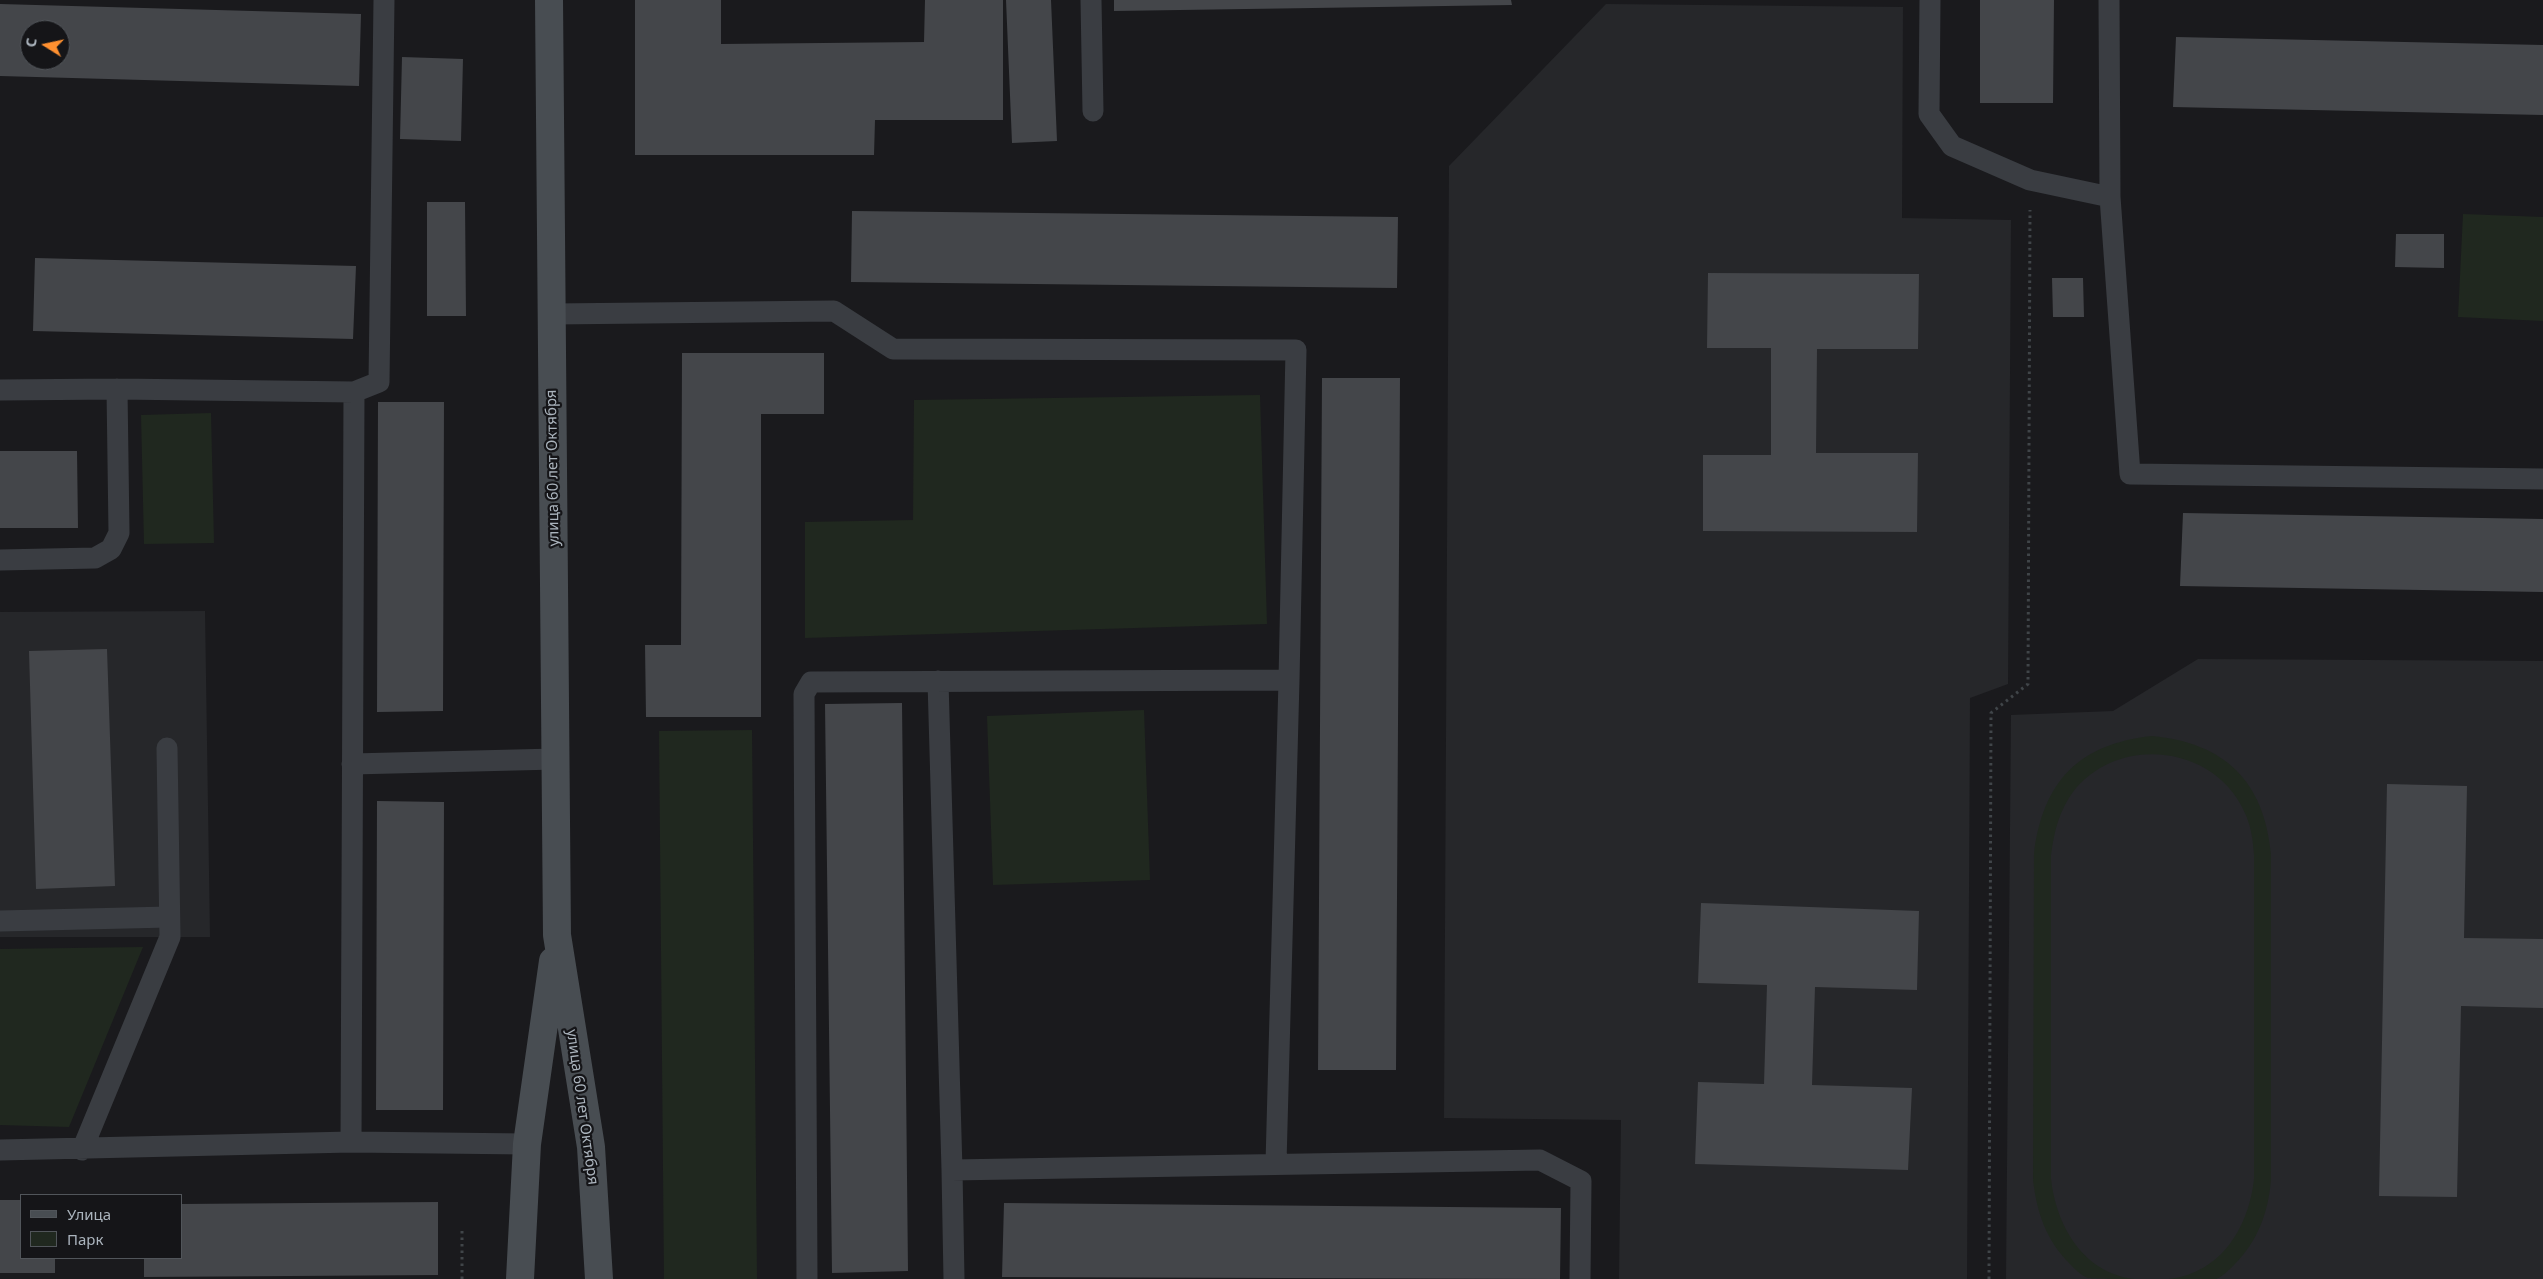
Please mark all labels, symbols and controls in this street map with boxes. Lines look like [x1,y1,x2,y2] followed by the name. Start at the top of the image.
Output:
[20,20,70,70] north arrow
[21,36,41,49] text: С
[543,389,563,547] street label: улица 60 лет Октября
[562,1028,602,1186] street label: улица 60 лет Октября
[20,1194,182,1259] legend
[67,1204,111,1224] text: Улица
[67,1229,103,1249] text: Парк

